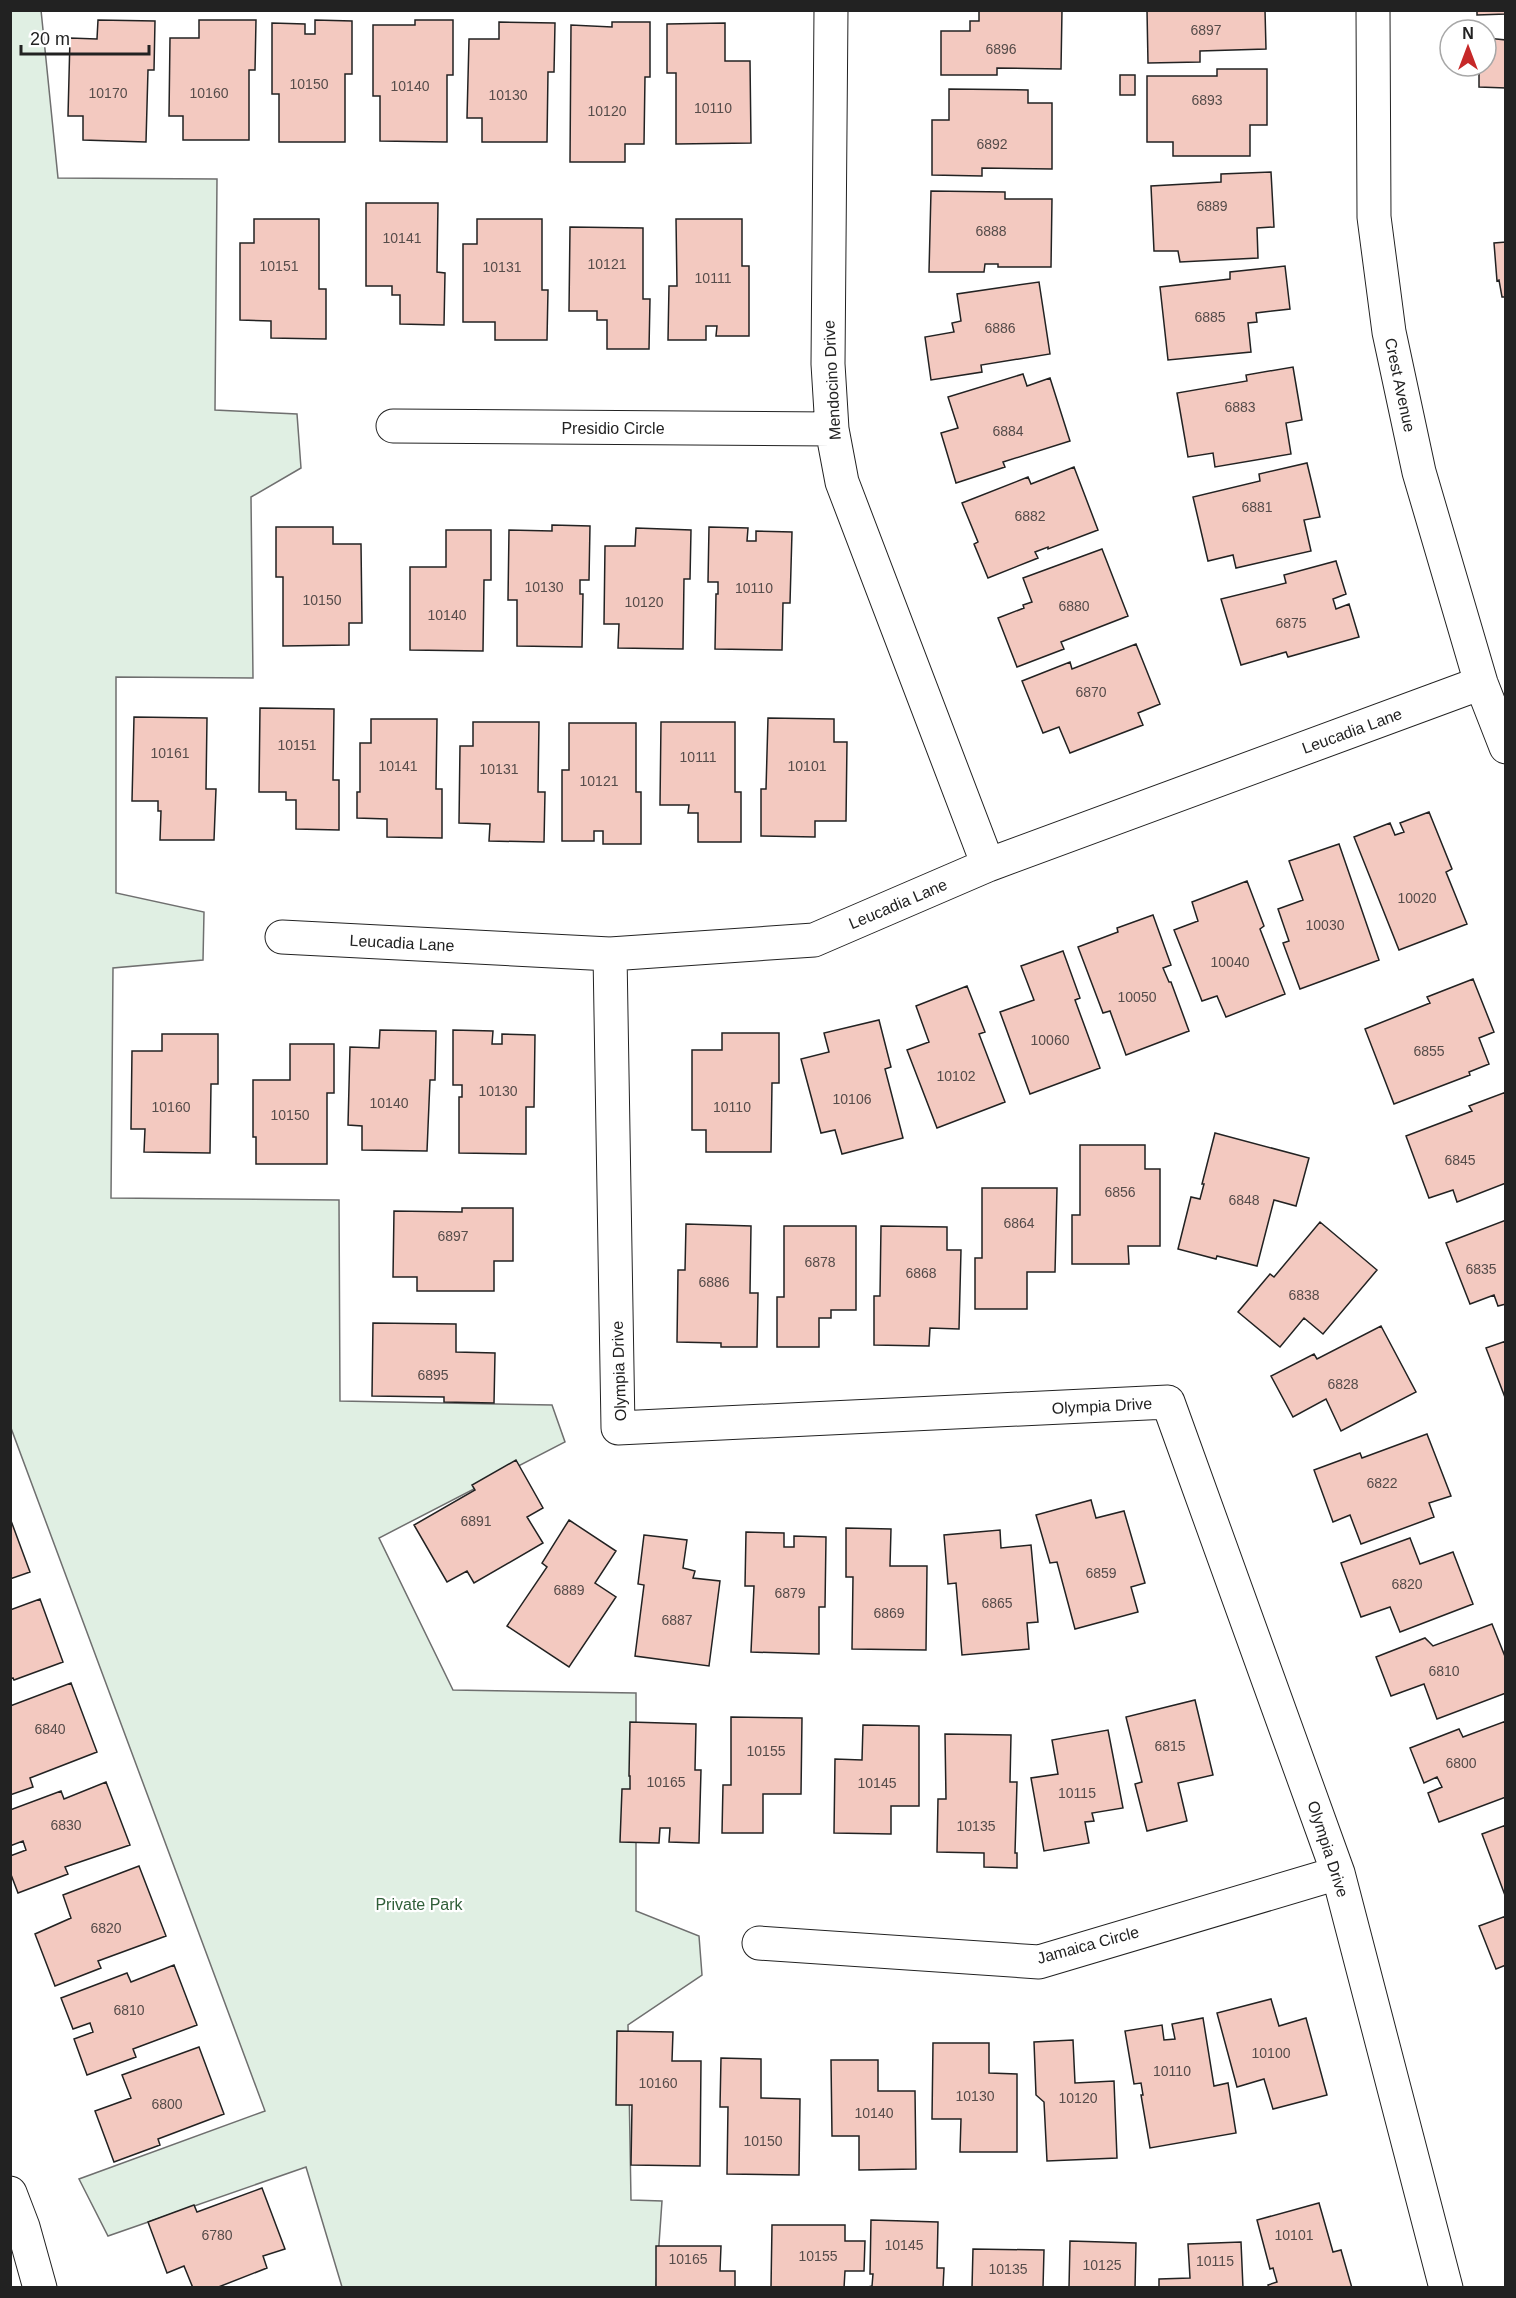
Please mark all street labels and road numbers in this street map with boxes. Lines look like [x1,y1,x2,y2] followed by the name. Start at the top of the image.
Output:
[820,320,844,440] street label: Mendocino Drive
[1382,336,1418,434] street label: Crest Avenue
[561,420,665,437] street label: Presidio Circle
[1300,705,1404,757] street label: Leucadia Lane
[846,876,950,932] street label: Leucadia Lane
[349,932,455,954] street label: Leucadia Lane
[609,1320,629,1422] street label: Olympia Drive
[1051,1395,1153,1417] street label: Olympia Drive
[1304,1799,1352,1899] street label: Olympia Drive
[1035,1923,1141,1967] street label: Jamaica Circle

